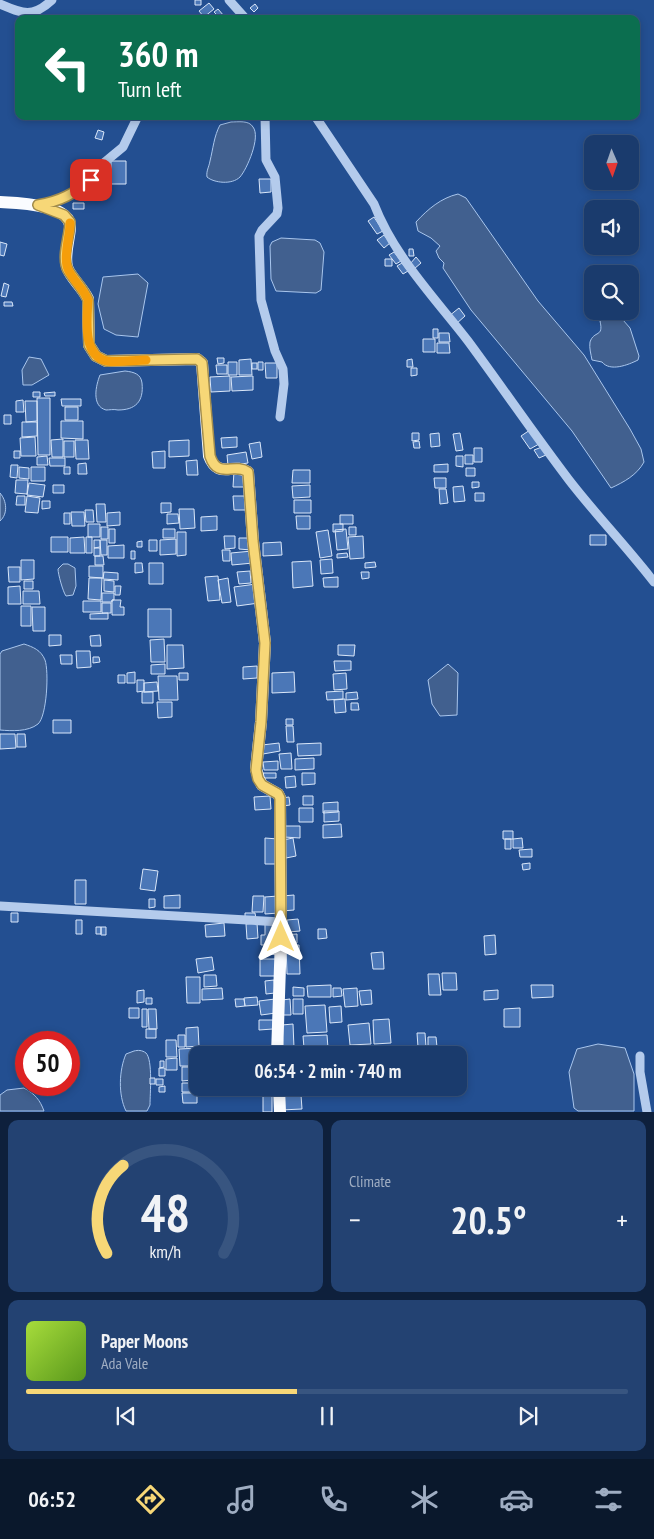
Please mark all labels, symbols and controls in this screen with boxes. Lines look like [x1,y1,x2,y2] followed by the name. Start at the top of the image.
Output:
[118,31,199,77] text: 360 m
[35,35,100,100] icon: left
[118,75,182,103] text: Turn left
[584,135,639,190] north arrow
[584,135,639,320] map controls
[70,159,112,201] pin
[77,166,105,194] icon: arrive
[584,200,639,255] button: sound
[584,265,639,320] button: search
[254,910,306,962] position arrow
[15,1031,80,1096] speed limit sign: 50
[255,1059,401,1083] text: 06:54 · 2 min · 740 m
[349,1171,391,1191] text: Climate
[141,1179,190,1246] text: 48
[450,1195,527,1244] text: 20.5°
[349,1201,361,1238] text: −
[616,1201,628,1238] text: +
[150,1240,181,1263] text: km/h
[101,1329,188,1353] text: Paper Moons
[101,1353,148,1373] text: Ada Vale
[112,1402,140,1430] icon: previous
[313,1402,341,1430] icon: pause
[514,1402,542,1430] icon: next
[133,1482,168,1517] icon: directions
[224,1482,259,1517] icon: music
[316,1482,351,1517] icon: phone
[407,1482,442,1517] icon: climate
[499,1482,534,1517] icon: car
[591,1482,626,1517] icon: filters
[28,1485,76,1513] text: 06:52

